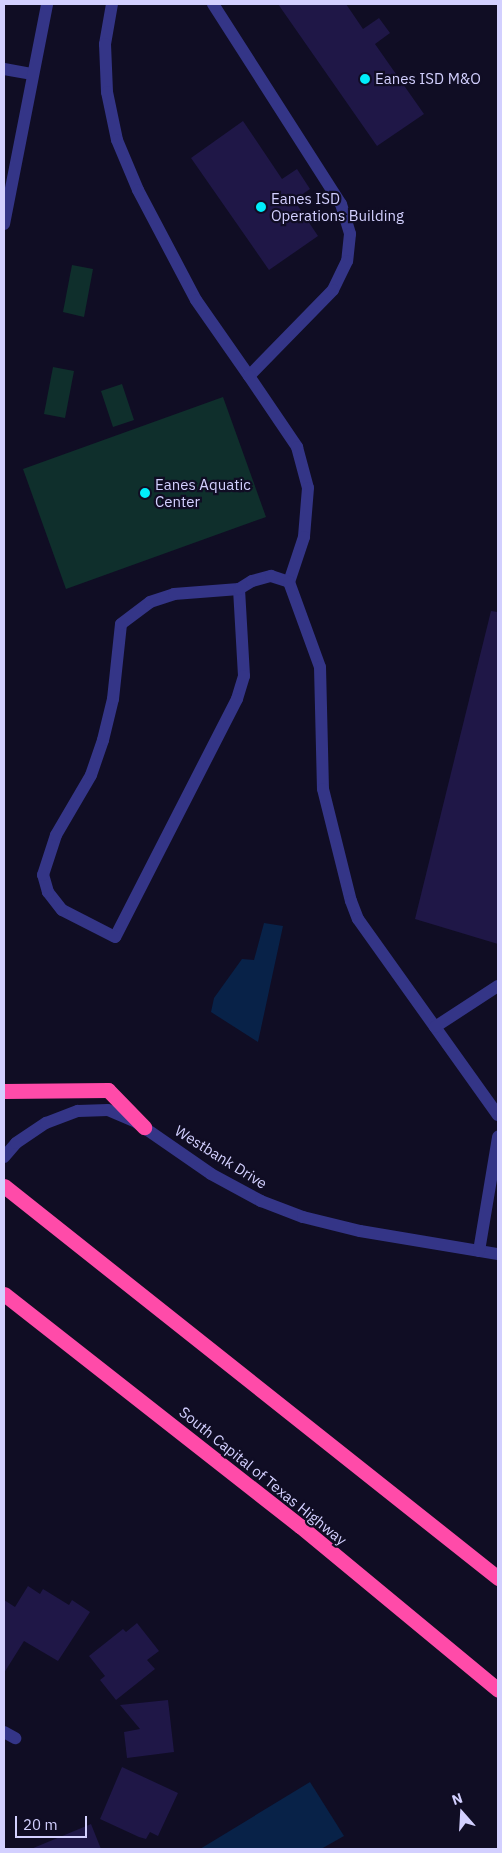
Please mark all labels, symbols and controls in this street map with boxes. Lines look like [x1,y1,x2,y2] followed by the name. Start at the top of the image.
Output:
[375,70,481,88] place label: Eanes ISD M&O
[359,73,371,85] marker: Eanes ISD M&O
[271,189,404,224] place label: Eanes ISD Operations Building
[255,201,267,213] marker: Eanes ISD Operations Building
[155,475,251,510] place label: Eanes Aquatic Center
[139,487,151,499] marker: Eanes Aquatic Center
[172,1121,270,1193] street label: Westbank Drive
[176,1403,350,1549] street label: South Capital of Texas Highway
[437,1788,487,1838] north arrow
[449,1789,465,1809] text: N
[18,1806,90,1838] scale bar
[23,1815,58,1834] text: 20 m

